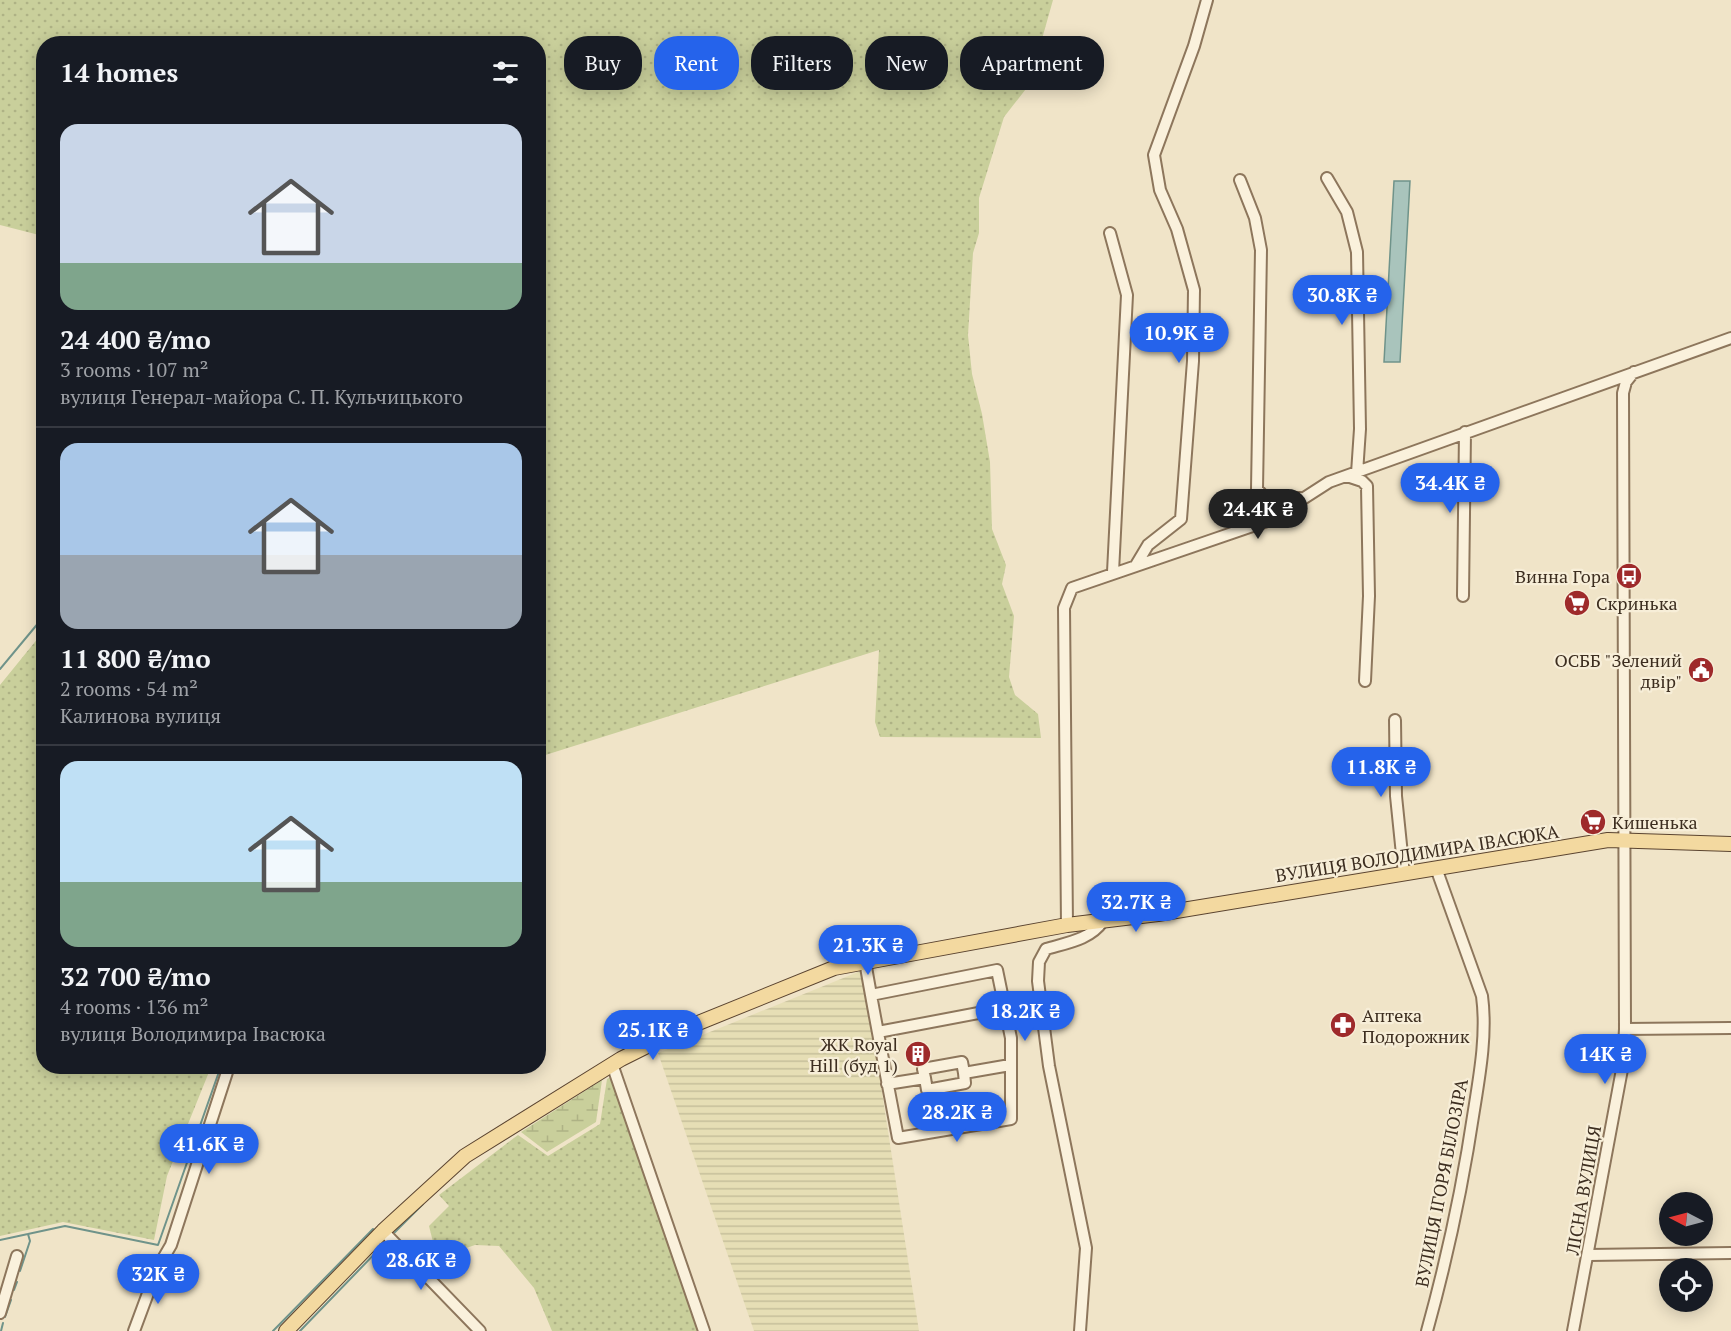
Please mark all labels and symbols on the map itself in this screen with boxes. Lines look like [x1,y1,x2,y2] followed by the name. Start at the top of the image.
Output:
[1287,275,1397,326] pin: 30.8K ₴
[1124,313,1234,364] pin: 10.9K ₴
[1395,463,1505,514] pin: 34.4K ₴
[1203,489,1313,540] pin: 24.4K ₴
[1614,561,1644,591] bus stop icon: Винна Гора
[1515,564,1610,588] place label: Винна Гора
[1562,588,1592,618] supermarket icon: Скринька
[1596,591,1678,615] place label: Скринька
[1554,648,1682,693] place label: ОСББ "Зелений двір"
[1686,655,1716,685] public building icon: ОСББ "Зелений двір"
[1326,747,1436,798] pin: 11.8K ₴
[1578,807,1608,837] supermarket icon: Кишенька
[1612,810,1698,834] place label: Кишенька
[1274,819,1561,887] street label: ВУЛИЦЯ ВОЛОДИМИРА ІВАСЮКА
[1081,882,1191,933] pin: 32.7K ₴
[813,925,923,976] pin: 21.3K ₴
[970,991,1080,1042] pin: 18.2K ₴
[1362,1003,1470,1048] place label: Аптека Подорожник
[598,1010,708,1061] pin: 25.1K ₴
[1328,1010,1358,1040] pharmacy icon: Аптека Подорожник
[809,1032,898,1077] place label: ЖК Royal Hill (буд 1)
[1563,1034,1647,1085] pin: 14K ₴
[903,1039,933,1069] building icon: ЖК Royal Hill (буд 1)
[1409,1076,1473,1289] street label: ВУЛИЦЯ ІГОРЯ БІЛОЗІРА
[902,1092,1012,1143] pin: 28.2K ₴
[1560,1123,1606,1258] street label: ЛІСНА ВУЛИЦЯ
[154,1124,264,1175] pin: 41.6K ₴
[1659,1192,1713,1246] north arrow
[366,1240,476,1291] pin: 28.6K ₴
[116,1254,200,1305] pin: 32K ₴

